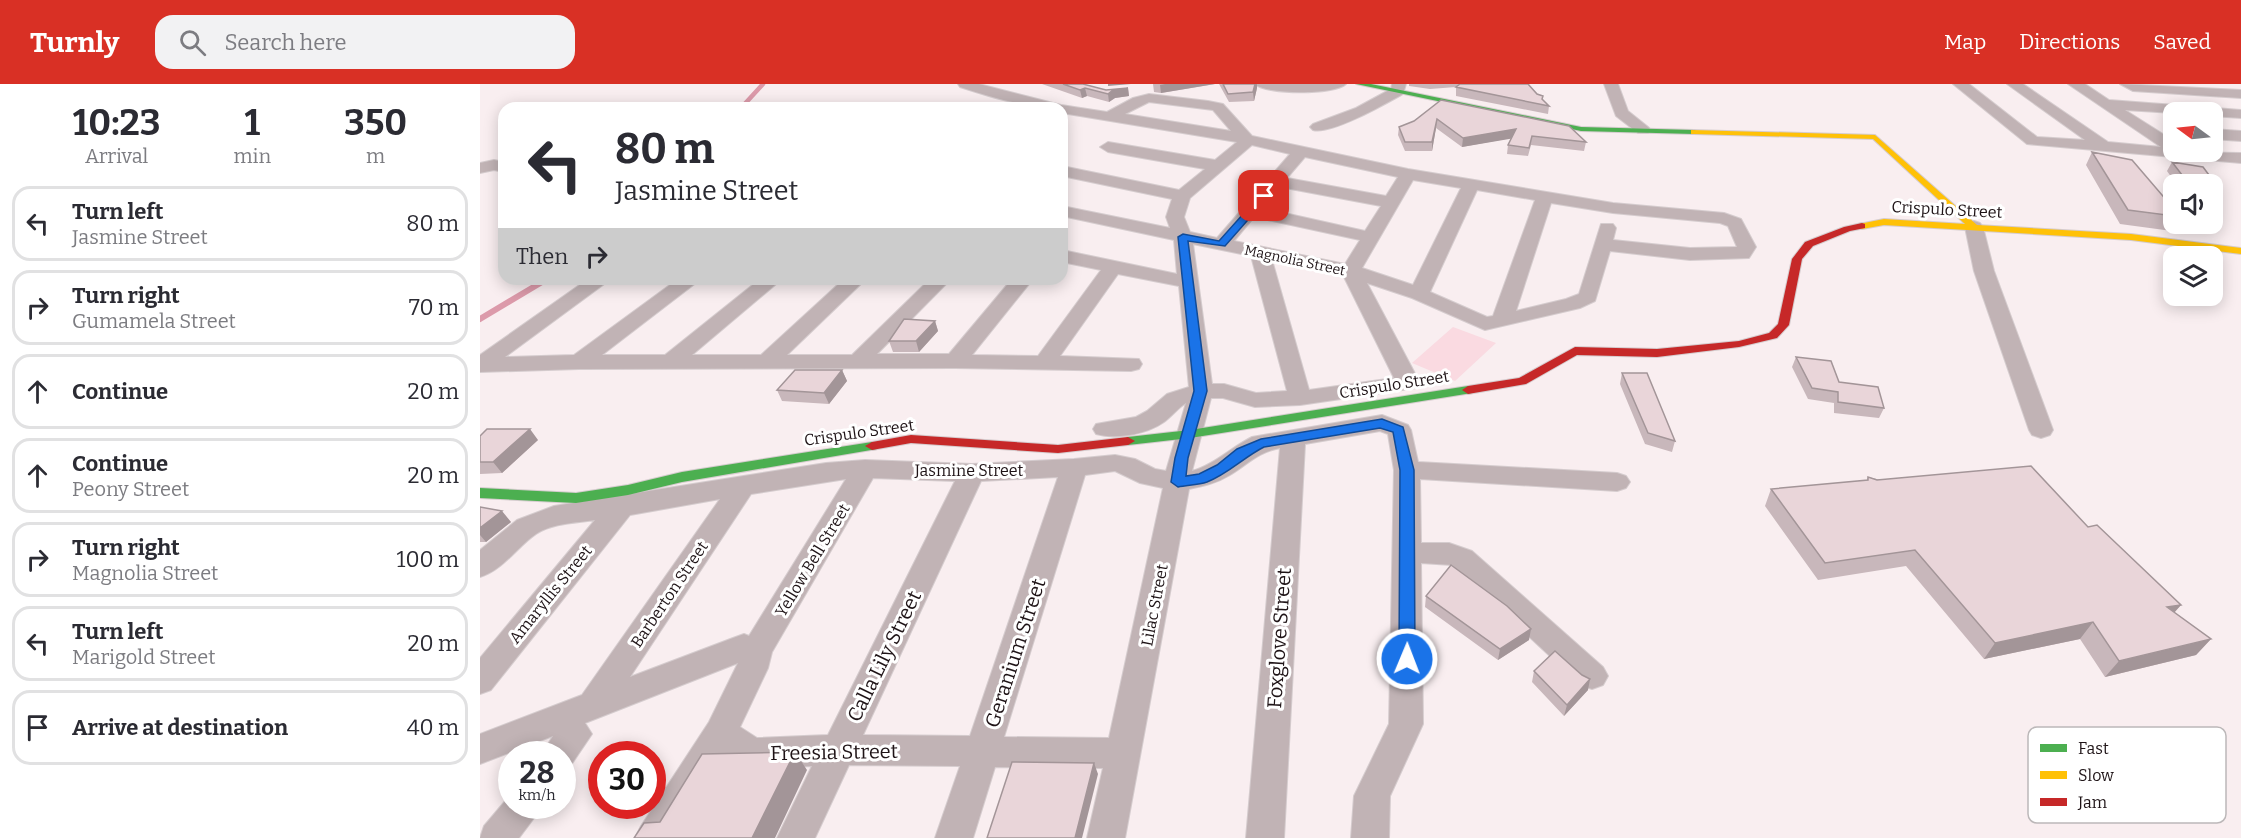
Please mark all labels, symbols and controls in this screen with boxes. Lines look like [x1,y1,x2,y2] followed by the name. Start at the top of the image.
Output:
[155,15,575,69] search box
[30,26,119,59] text: Turnly
[176,26,209,59] icon: search
[224,29,347,56] text: Search here
[1944,29,1986,55] text: Map
[2019,29,2120,55] text: Directions
[2153,29,2211,55] text: Saved
[73,101,161,145] text: 10:23
[244,101,260,145] text: 1
[344,101,407,145] text: 350
[2163,102,2223,162] north arrow
[2163,102,2223,306] map controls
[615,124,715,174] text: 80 m
[516,126,594,204] icon: left
[85,144,148,168] text: Arrival
[233,144,271,168] text: min
[366,144,385,168] text: m
[1238,170,1289,221] pin
[2163,174,2223,234] button: sound
[615,175,798,207] text: Jasmine Street
[1247,179,1280,212] icon: arrive
[1891,197,2003,222] street label: Crispulo Street
[72,198,164,225] text: Turn left
[21,207,54,240] icon: left
[406,210,459,237] text: 80 m
[72,225,208,249] text: Jasmine Street
[580,240,613,273] icon: right
[1243,242,1347,279] street label: Magnolia Street
[516,243,568,270] text: Then
[2163,246,2223,306] button: layers
[72,282,180,309] text: Turn right
[21,291,54,324] icon: right
[409,294,459,321] text: 70 m
[72,309,236,333] text: Gumamela Street
[1338,366,1450,403] street label: Crispulo Street
[21,375,54,408] icon: ahead
[72,378,168,405] text: Continue
[408,378,459,405] text: 20 m
[803,415,915,450] street label: Crispulo Street
[72,450,168,477] text: Continue
[21,459,54,492] icon: ahead
[914,461,1024,480] street label: Jasmine Street
[408,462,459,489] text: 20 m
[72,477,189,501] text: Peony Street
[771,500,854,620] street label: Yellow Bell Street
[72,534,180,561] text: Turn right
[627,537,712,651] street label: Barberton Street
[505,541,596,647] street label: Amaryllis Street
[21,543,54,576] icon: right
[396,546,459,573] text: 100 m
[72,561,218,585] text: Magnolia Street
[1137,562,1172,648] street label: Lilac Street
[1262,567,1296,709] street label: Foxglove Street
[980,575,1050,731] street label: Geranium Street
[842,587,926,725] street label: Calla Lily Street
[72,618,164,645] text: Turn left
[21,627,54,660] icon: left
[1375,627,1439,691] position arrow
[408,630,459,657] text: 20 m
[72,645,215,669] text: Marigold Street
[21,711,54,744] icon: arrive
[72,714,288,741] text: Arrive at destination
[407,714,459,741] text: 40 m
[2028,727,2226,823] legend
[770,739,898,765] street label: Freesia Street
[2078,739,2109,758] text: Fast
[588,741,666,819] speed limit sign: 30
[520,755,554,791] text: 28
[2078,766,2114,785] text: Slow
[518,786,556,804] text: km/h
[2077,793,2107,812] text: Jam

